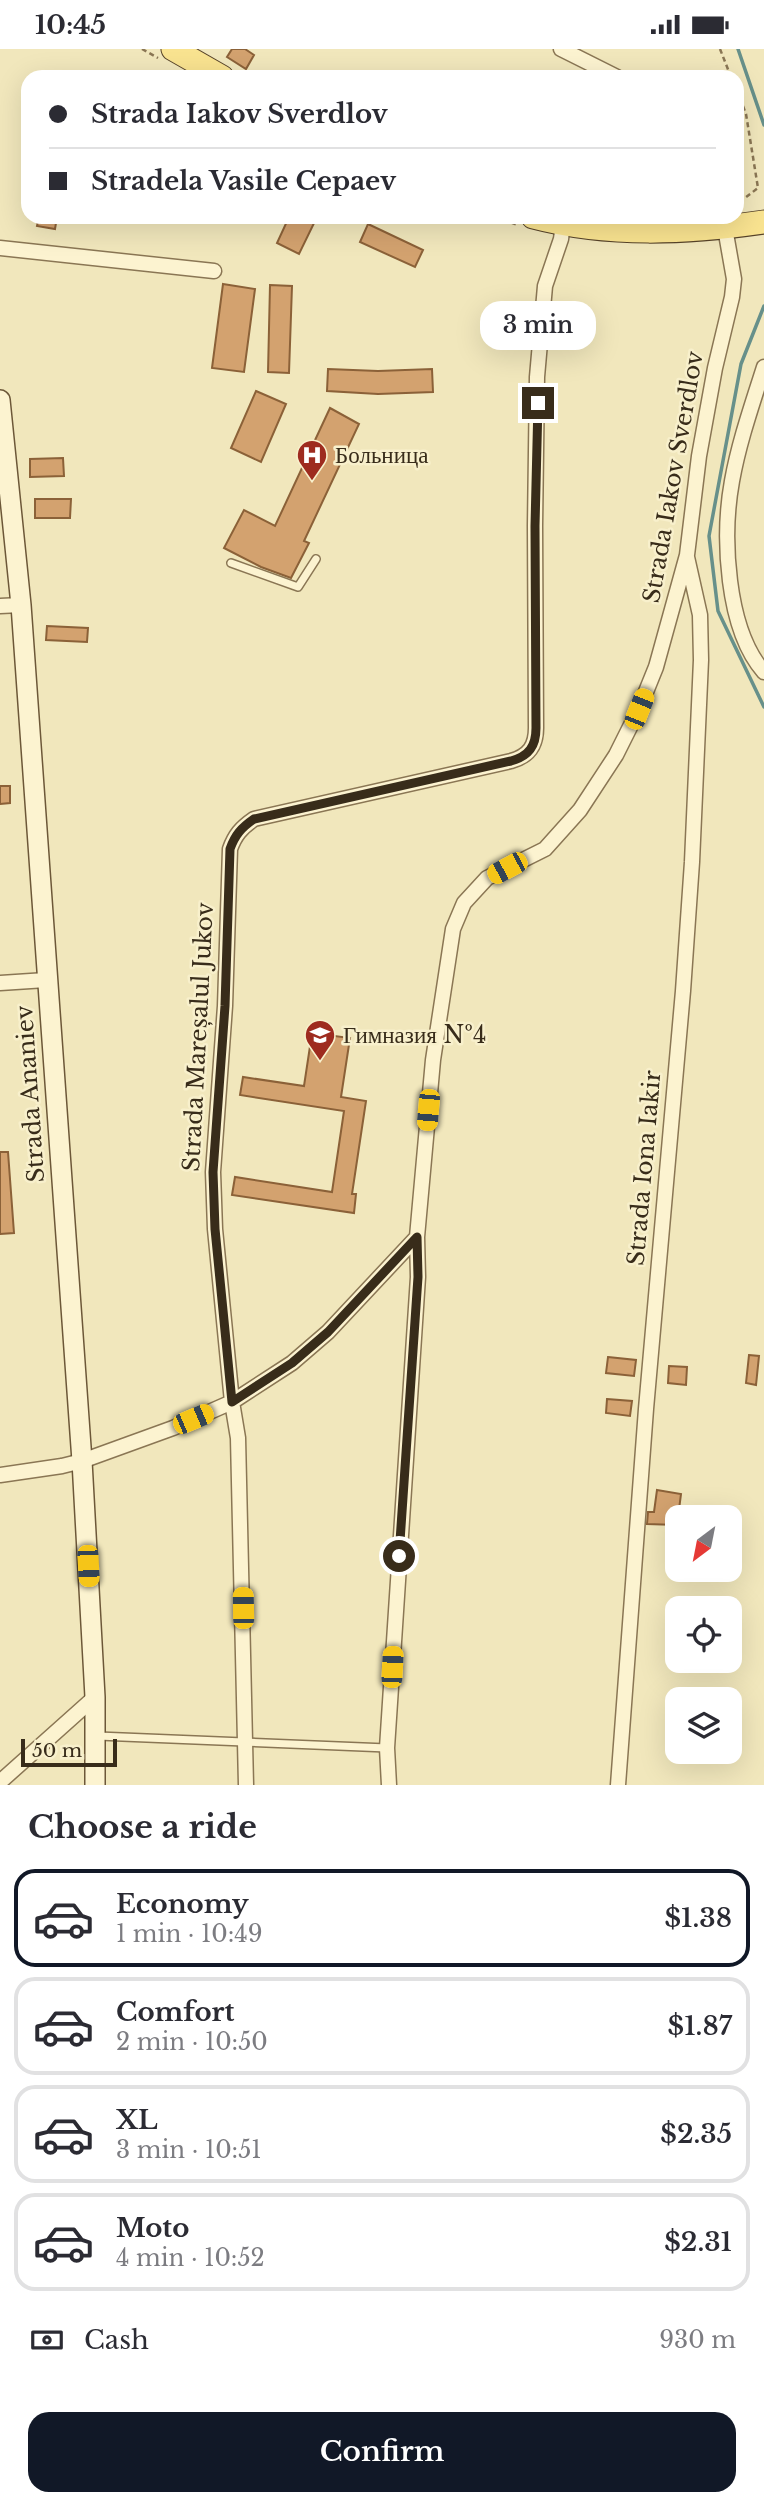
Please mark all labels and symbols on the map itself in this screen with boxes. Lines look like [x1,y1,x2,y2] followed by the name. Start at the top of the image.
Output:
[480,301,596,351] callout: 3 min
[637,349,709,605] street label: Strada Iakov Sverdlov
[522,387,554,419] route end
[295,438,329,482] hospital icon: Больница
[335,441,429,469] place label: Больница
[622,686,657,732] car
[484,849,531,887] car
[177,902,219,1172] street label: Strada Mareșalul Jukov
[10,1004,50,1184] street label: Strada Ananiev
[303,1018,337,1062] school or university icon: Гимназия №4
[343,1021,486,1049] place label: Гимназия №4
[622,1069,666,1267] street label: Strada Iona Iakir
[416,1088,441,1132] car
[170,1401,217,1437] car
[665,1505,742,1582] north arrow
[383,1540,415,1572] route start
[77,1544,100,1588] car
[233,1587,254,1629] car
[381,1645,404,1689] car
[21,1736,117,1768] scale bar

